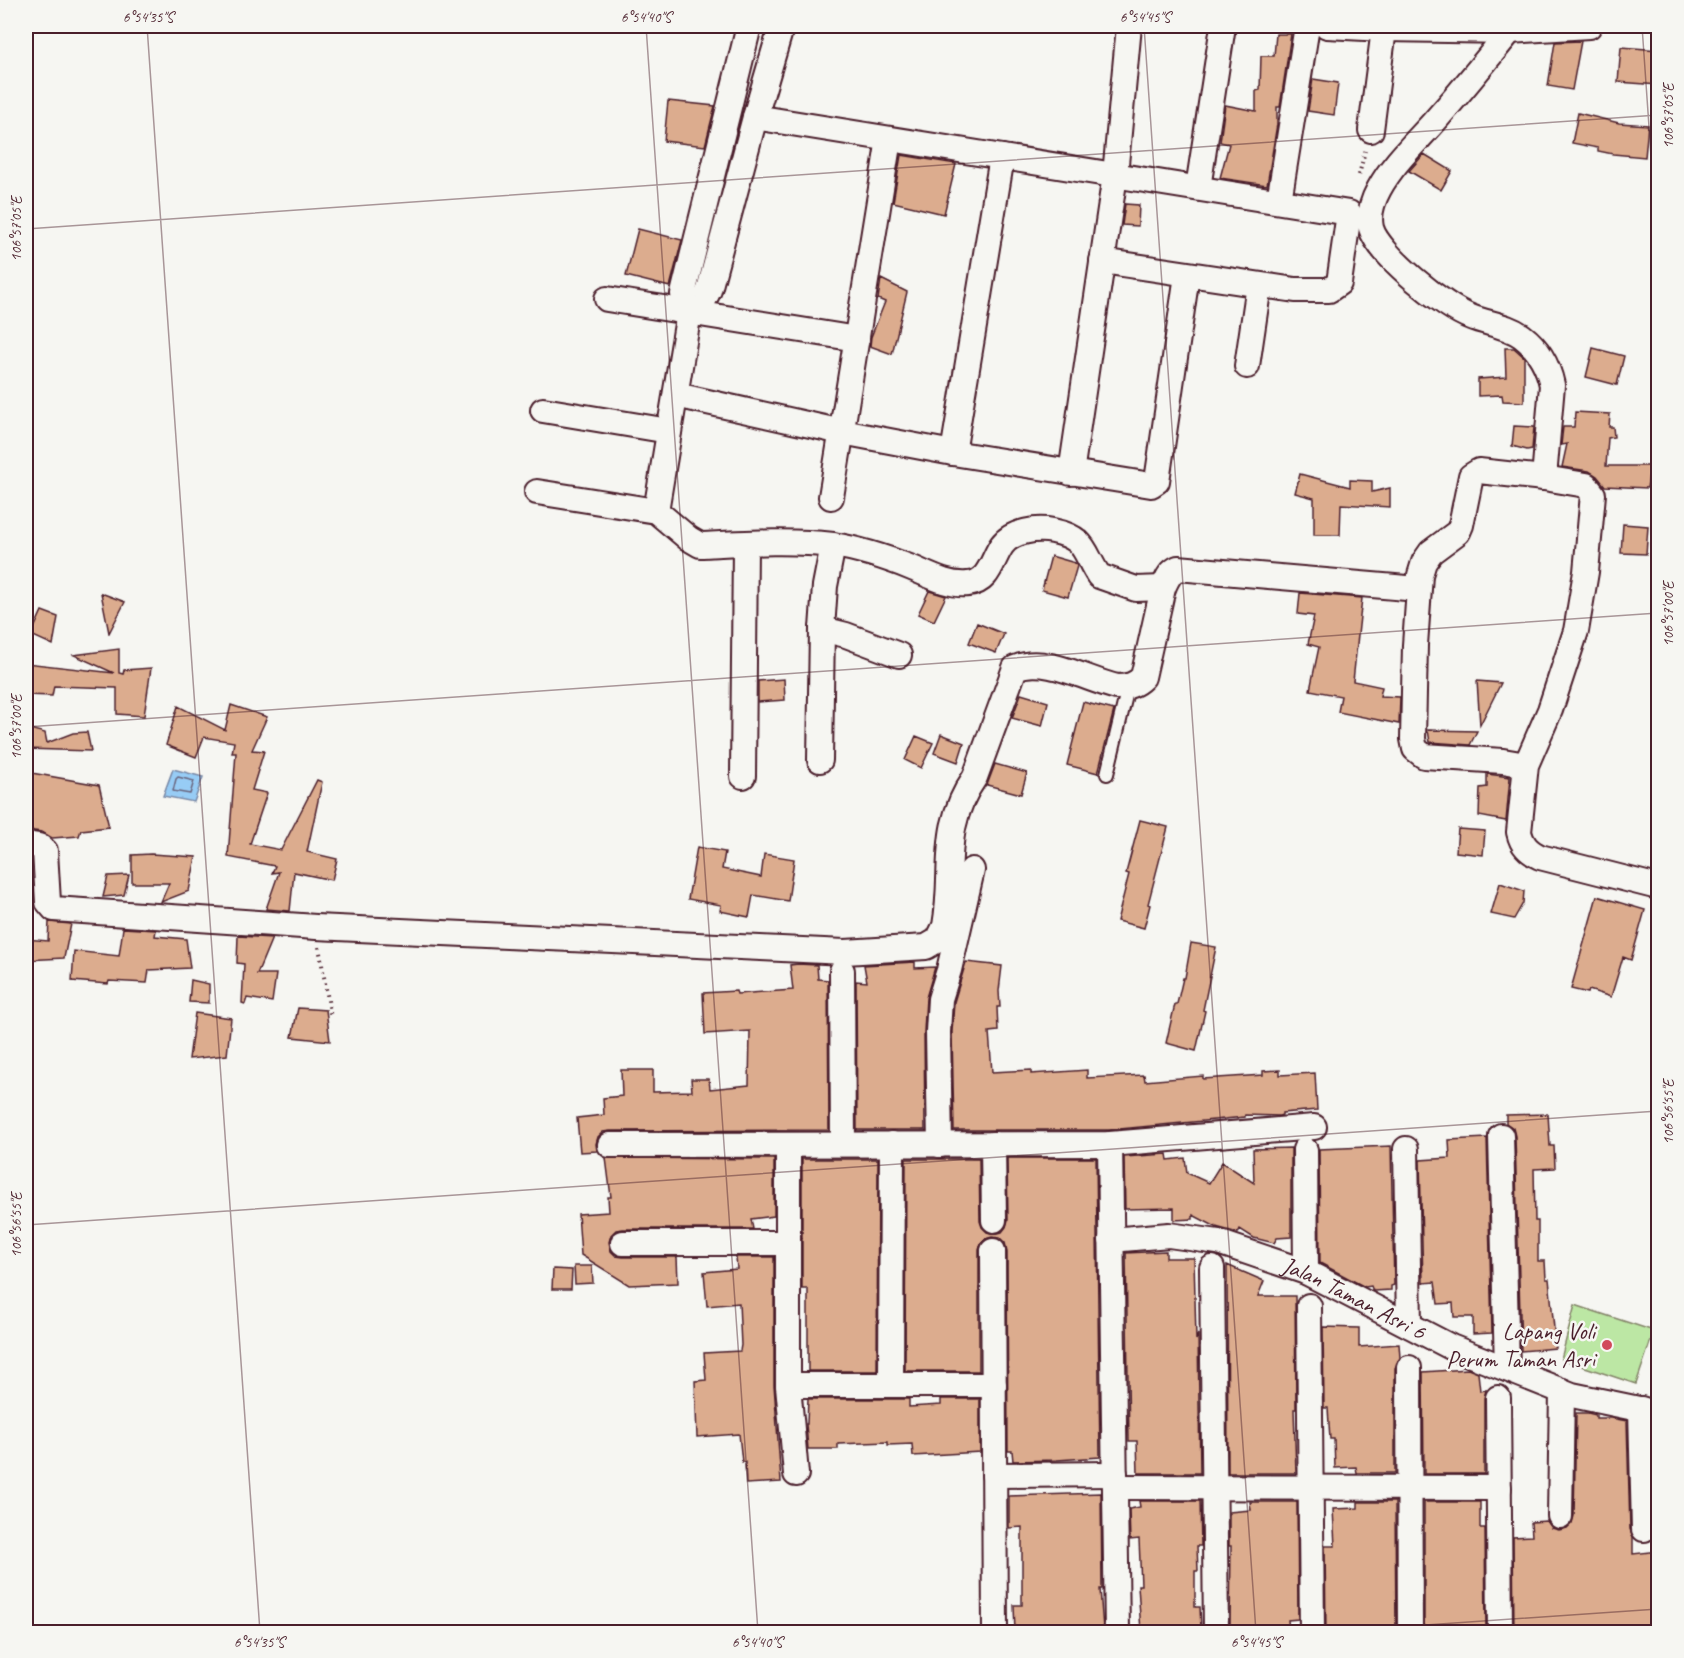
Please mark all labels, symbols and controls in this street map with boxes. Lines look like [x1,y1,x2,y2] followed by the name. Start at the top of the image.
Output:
[123,8,176,27] text: 6°54'35"S
[621,8,674,27] text: 6°54'40"S
[1120,8,1173,27] text: 6°54'45"S
[1659,82,1678,148] text: 106°57'05"E
[7,195,26,261] text: 106°57'05"E
[1659,580,1678,646] text: 106°57'00"E
[7,693,26,759] text: 106°57'00"E
[1659,1078,1678,1144] text: 106°56'55"E
[7,1191,26,1257] text: 106°56'55"E
[1277,1250,1432,1347] street label: Jalan Taman Asri 6
[1446,1316,1598,1374] place label: Lapang Voli Perum Taman Asri
[1600,1338,1614,1352] marker: Lapang Voli Perum Taman Asri
[234,1633,287,1652] text: 6°54'35"S
[732,1633,785,1652] text: 6°54'40"S
[1231,1633,1284,1652] text: 6°54'45"S

